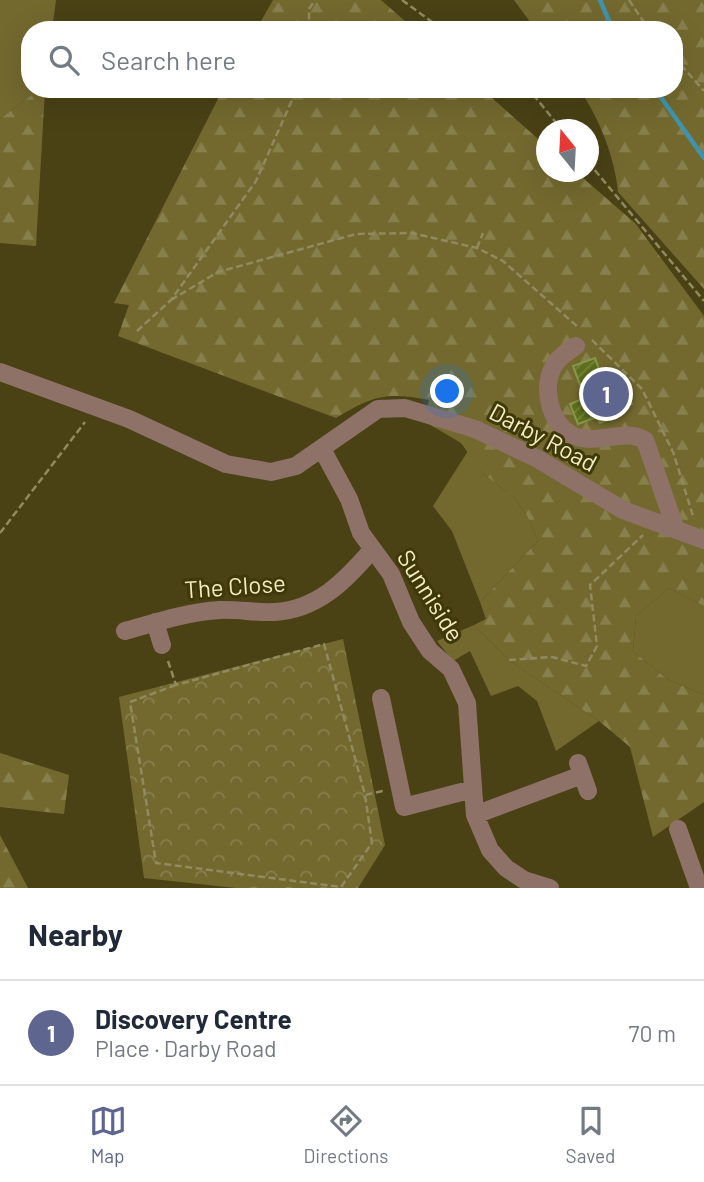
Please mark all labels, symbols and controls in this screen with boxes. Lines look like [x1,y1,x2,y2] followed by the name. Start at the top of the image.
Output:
[21,21,683,98] search box
[45,41,83,79] icon: search
[101,44,236,75] text: Search here
[536,119,599,182] north arrow
[583,368,629,420] pin: 1
[430,374,464,408] your location
[485,396,602,477] street label: Darby Road
[392,544,471,646] street label: Sunniside
[183,567,287,604] street label: The Close
[28,916,123,952] text: Nearby
[95,1003,292,1034] text: Discovery Centre
[47,1019,55,1047] text: 1
[629,1019,676,1047] text: 70 m
[95,1034,276,1062] text: Place · Darby Road
[89,1102,127,1167] tab: Map
[304,1102,389,1167] tab: Directions
[566,1102,615,1167] tab: Saved

